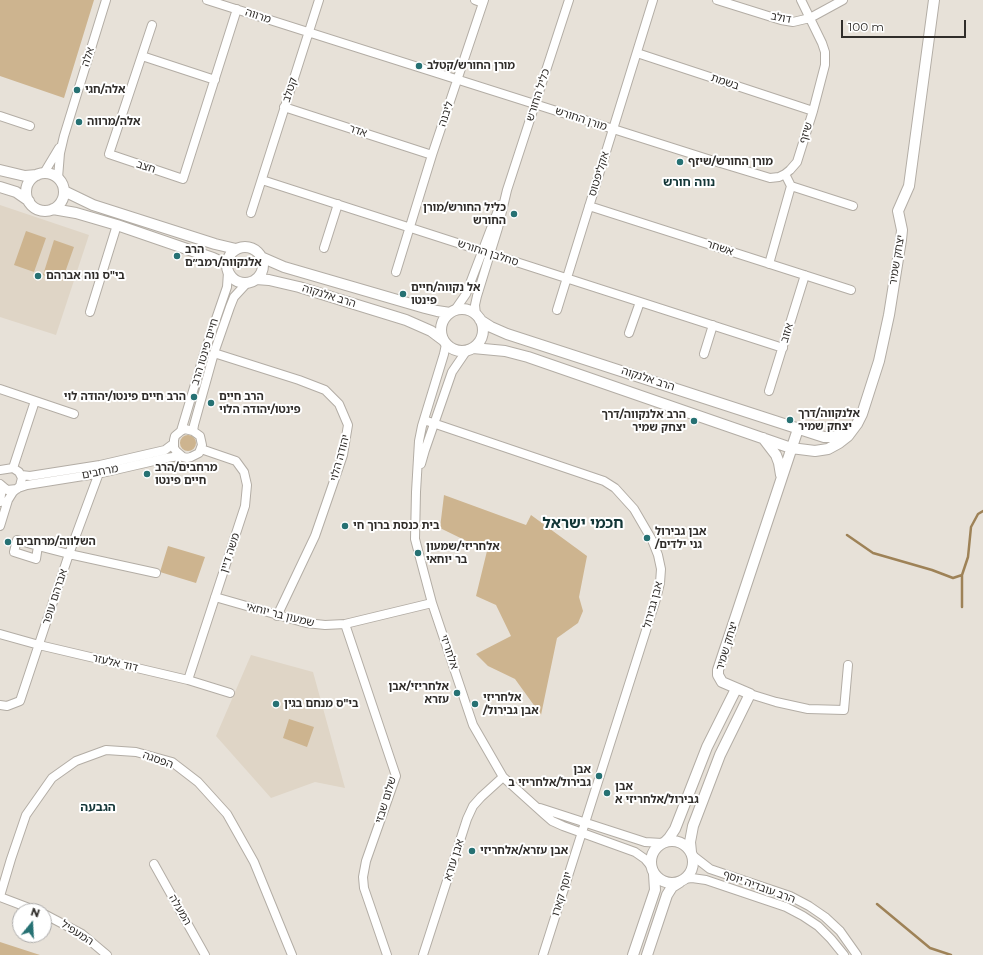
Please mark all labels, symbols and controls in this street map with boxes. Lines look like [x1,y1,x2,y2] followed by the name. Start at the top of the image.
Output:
[243,6,273,26] street label: מרווה
[770,10,792,26] street label: דולב
[843,12,968,38] scale bar
[848,19,884,34] text: 100 m
[79,46,97,68] street label: אלה
[427,59,515,73] place label: מורן החורש/קטלב
[414,61,424,71] marker: מורן החורש/קטלב
[523,67,553,123] street label: כליל החורש
[709,71,741,93] street label: בשמת
[280,76,300,104] street label: קטלב
[85,83,126,97] place label: אלה/חגי
[72,85,82,95] marker: אלה/חגי
[436,100,456,128] street label: ליבנה
[553,104,609,134] street label: מורן החורש
[87,115,140,129] place label: אלה/מרווה
[74,117,84,127] marker: אלה/מרווה
[797,121,815,145] street label: שיזף
[347,122,369,140] street label: אדר
[586,150,612,198] street label: אקליפטוס
[688,155,773,169] place label: מורן החורש/שיזף
[675,157,685,167] marker: מורן החורש/שיזף
[135,158,157,176] street label: חצב
[663,175,715,189] district label: נווה חורש
[423,201,506,227] place label: כליל החורש/מורן החורש
[509,209,519,219] marker: כליל החורש/מורן החורש
[887,234,907,286] street label: יצחק שמיר
[456,237,520,269] street label: סחלבן החורש
[705,237,735,259] street label: אשחר
[185,243,262,269] place label: הרב אלנקווה/רמב״ם
[172,251,182,261] marker: הרב אלנקווה/רמב״ם
[46,269,125,283] place label: בי"ס נוה אברהם
[33,271,43,281] marker: בי"ס נוה אברהם
[411,281,481,307] place label: אל נקווה/חיים פינטו
[301,282,357,310] street label: הרב אלנקוה
[398,289,408,299] marker: אל נקווה/חיים פינטו
[189,317,221,387] street label: חיים פינטו הרב
[778,321,796,345] street label: אזוב
[620,364,676,394] street label: הרב אלנקוה
[64,390,186,404] place label: הרב חיים פינטו/יהודה לוי
[219,390,301,416] place label: הרב חיים פינטו/יהודה הלוי
[189,392,199,402] marker: הרב חיים פינטו/יהודה לוי
[206,398,216,408] marker: הרב חיים פינטו/יהודה הלוי
[798,407,860,433] place label: אלנקווה/דרך יצחק שמיר
[602,408,686,434] place label: הרב אלנקווה/דרך יצחק שמיר
[785,415,795,425] marker: אלנקווה/דרך יצחק שמיר
[689,416,699,426] marker: הרב אלנקווה/דרך יצחק שמיר
[327,433,353,483] street label: יהודה הלוי
[155,461,217,487] place label: מרחבים/הרב חיים פינטו
[81,462,119,482] street label: מרחבים
[142,469,152,479] marker: מרחבים/הרב חיים פינטו
[543,515,623,533] district label: חכמי ישראל
[353,519,440,533] place label: בית כנסת ברוך חי
[340,521,350,531] marker: בית כנסת ברוך חי
[655,525,706,551] place label: אבן גבירול /גני ילדים
[217,531,243,575] street label: משה דיין
[642,533,652,543] marker: אבן גבירול /גני ילדים
[16,535,96,549] place label: השלווה/מרחבים
[3,537,13,547] marker: השלווה/מרחבים
[426,540,500,566] place label: אלחריזי/שמעון בר יוחאי
[413,548,423,558] marker: אלחריזי/שמעון בר יוחאי
[40,567,70,627] street label: אברהם עופר
[640,580,666,630] street label: אבן גבירול
[244,600,316,630] street label: שמעון בר יוחאי
[713,620,741,672] street label: יצחק שמיר
[437,633,461,671] street label: אלחריזי
[91,651,139,675] street label: דוד אלעזר
[388,680,449,706] place label: אלחריזי/אבן עזרא
[452,688,462,698] marker: אלחריזי/אבן עזרא
[483,691,539,717] place label: אלחריזי /אבן גבירול
[284,697,358,711] place label: בי"ס מנחם בגין
[271,699,281,709] marker: בי"ס מנחם בגין
[470,699,480,709] marker: אלחריזי /אבן גבירול
[141,748,175,772] street label: הפסגה
[508,763,591,789] place label: אבן גבירול/אלחריזי ב
[594,771,604,781] marker: אבן גבירול/אלחריזי ב
[373,775,399,825] street label: שלום שבזי
[615,780,699,806] place label: אבן גבירול/אלחריזי א
[602,788,612,798] marker: אבן גבירול/אלחריזי א
[80,800,116,814] district label: הגבעה
[441,838,467,882] street label: אבן עזרא
[480,844,568,858] place label: אבן עזרא/אלחריזי
[467,846,477,856] marker: אבן עזרא/אלחריזי
[721,868,797,906] street label: הרב עובדיה יוסף
[549,870,575,918] street label: יוסף קארו
[166,892,194,928] street label: המעלה
[12,903,52,943] north arrow
[29,905,42,921] text: N
[58,918,96,948] street label: המעפיל

